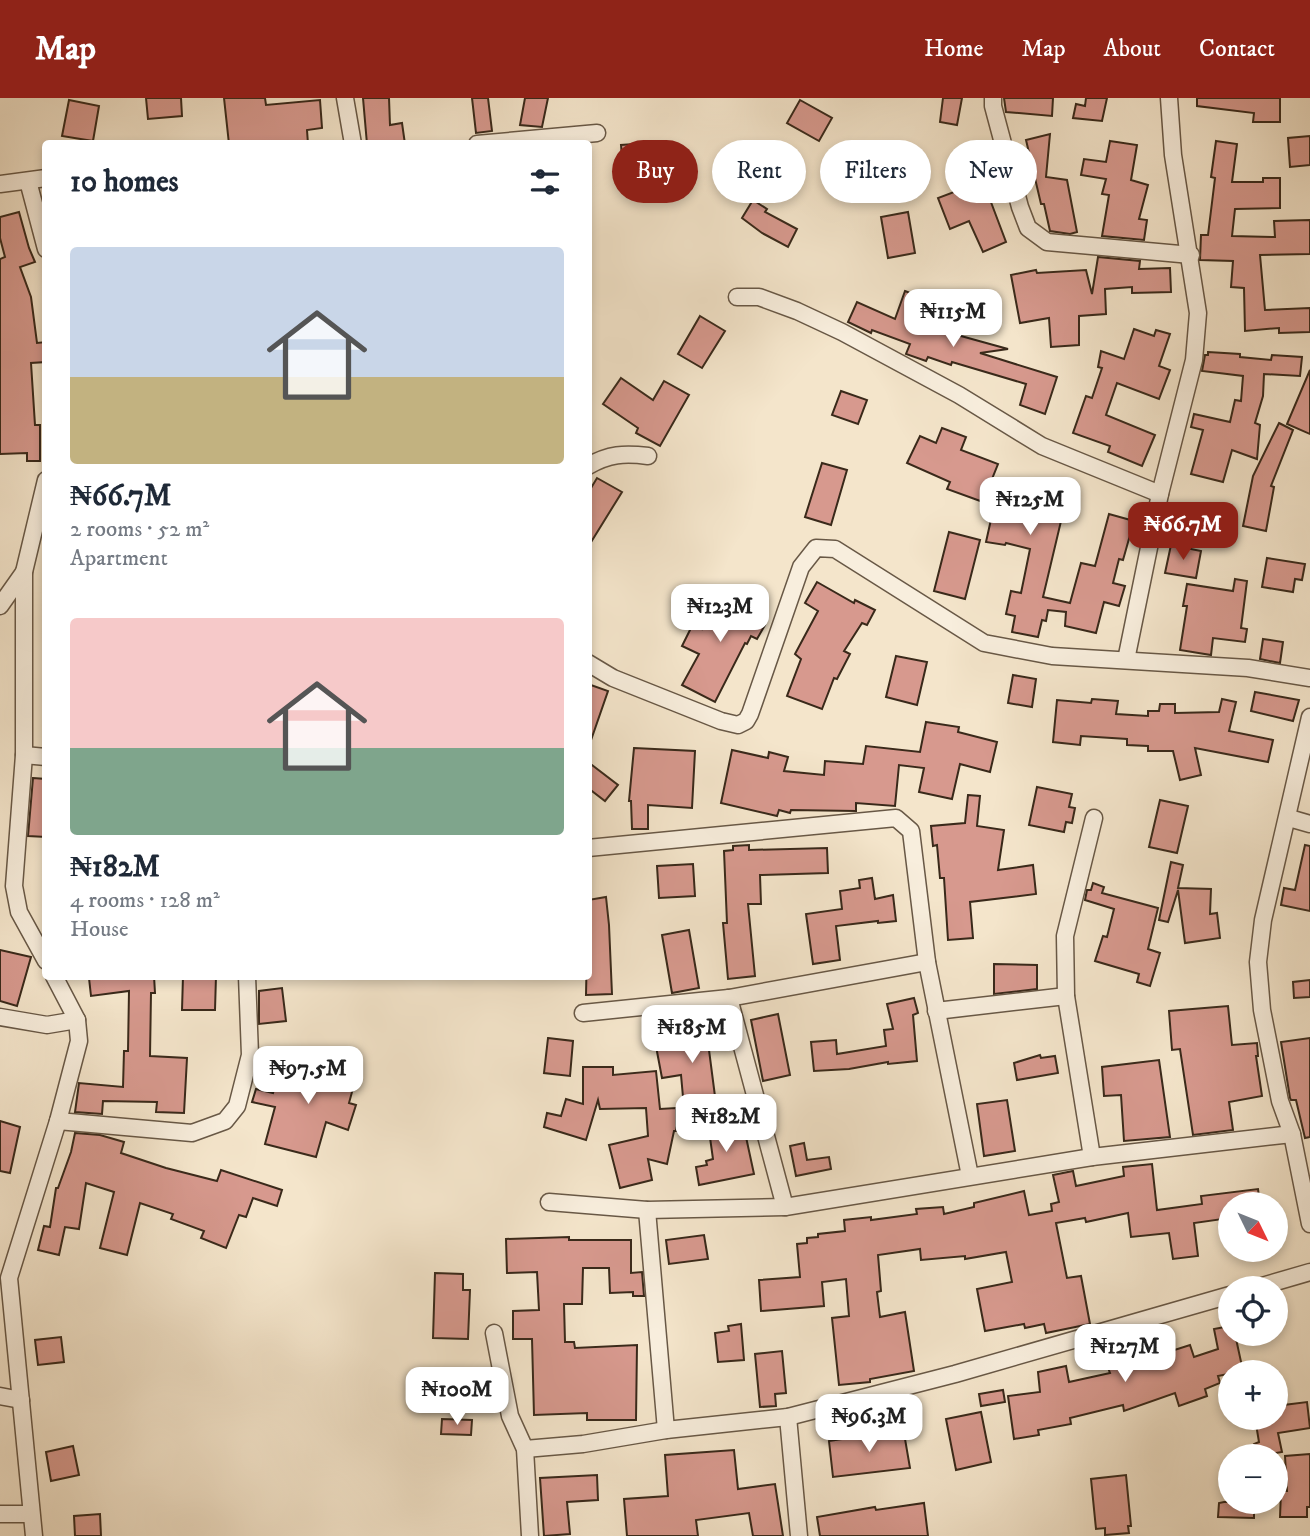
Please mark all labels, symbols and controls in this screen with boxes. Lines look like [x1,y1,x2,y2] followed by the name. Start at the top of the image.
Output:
[35,29,96,70] text: Map
[924,34,983,64] text: Home
[1021,34,1066,64] text: Map
[1104,34,1161,64] text: About
[1199,34,1275,64] text: Contact
[612,140,698,203] chip: Buy
[712,140,806,203] chip: Rent
[820,140,931,203] chip: Filters
[945,140,1037,203] chip: New
[526,163,564,201] icon: filters
[70,164,179,201] text: 10 homes
[904,289,1002,349] pin: ₦115M
[254,292,380,418] icon: home
[920,297,986,326] text: ₦115M
[70,478,171,515] text: ₦66.7M
[981,478,1079,537] pin: ₦125M
[996,485,1064,514] text: ₦125M
[1126,503,1240,562] pin: ₦66.7M
[1144,510,1222,539] text: ₦66.7M
[70,515,209,544] text: 2 rooms · 52 m²
[70,544,168,573] text: Apartment
[671,584,769,644] pin: ₦123M
[687,592,753,621] text: ₦123M
[254,663,380,789] icon: home
[70,849,160,886] text: ₦182M
[70,886,220,915] text: 4 rooms · 128 m²
[70,915,128,944] text: House
[643,1006,741,1065] pin: ₦185M
[657,1013,727,1042] text: ₦185M
[251,1046,365,1106] pin: ₦97.5M
[269,1054,347,1083] text: ₦97.5M
[677,1094,775,1154] pin: ₦182M
[692,1102,760,1131] text: ₦182M
[1218,1192,1288,1262] north arrow
[1218,1192,1288,1514] map controls
[1218,1276,1288,1346] button: locate
[1076,1324,1174,1384] pin: ₦127M
[1091,1332,1159,1361] text: ₦127M
[1218,1360,1288,1430] button: +
[408,1368,506,1427] pin: ₦100M
[422,1375,492,1404] text: ₦100M
[812,1394,926,1454] pin: ₦96.3M
[831,1402,907,1431] text: ₦96.3M
[1218,1444,1288,1514] button: −

